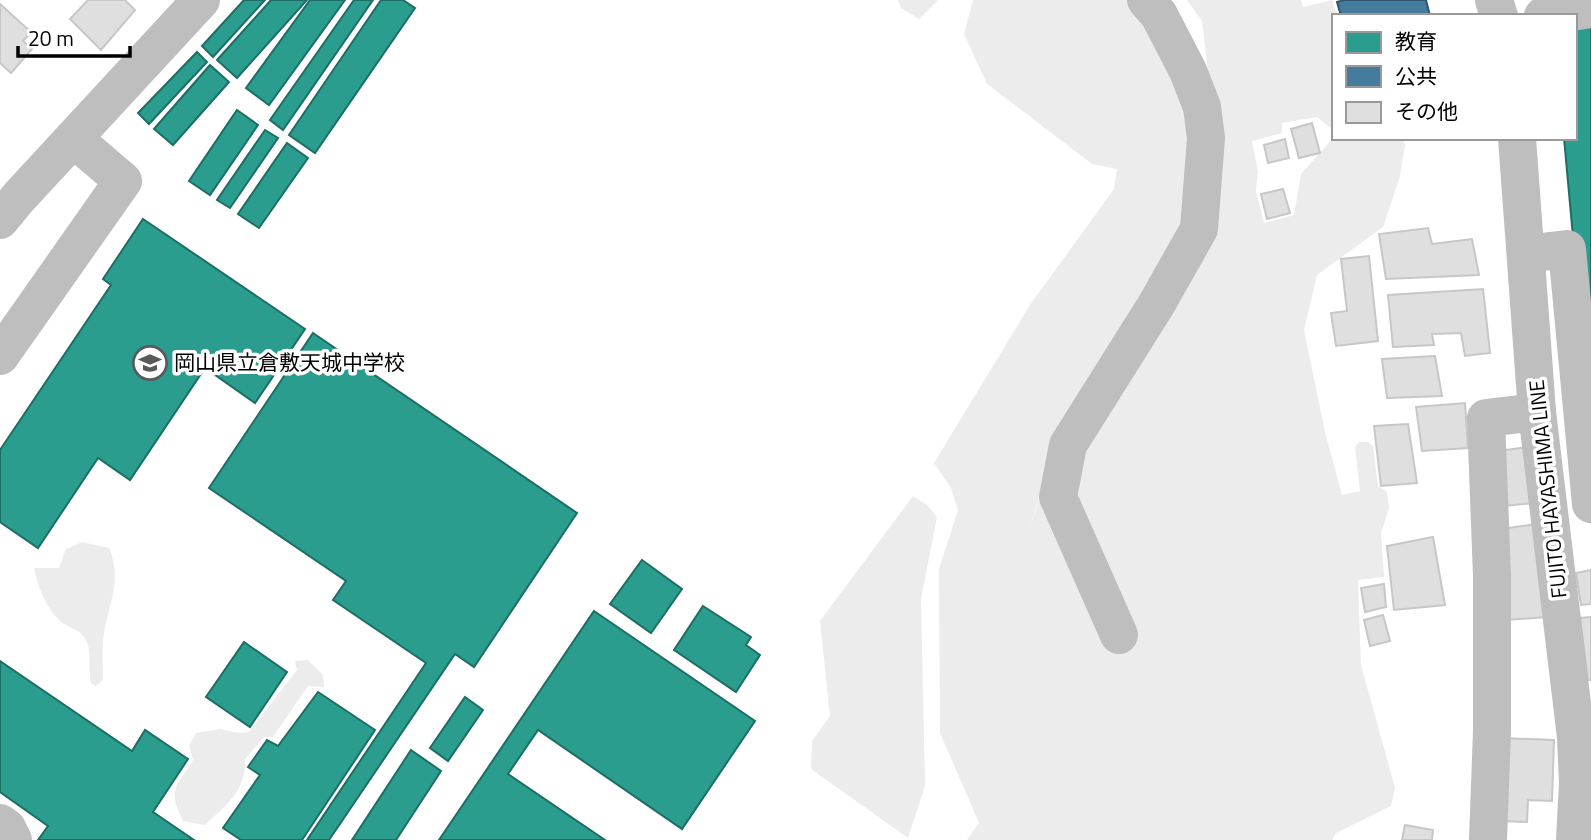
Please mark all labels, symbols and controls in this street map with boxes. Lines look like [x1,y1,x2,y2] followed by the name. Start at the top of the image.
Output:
[18,14,130,58] scale bar
[1332,14,1577,140] legend
[28,22,74,54] text: 20 m
[1395,25,1437,57] text: 教育
[1395,60,1437,92] text: 公共
[1395,95,1458,127] text: その他
[131,344,169,382] school or university icon: 岡山県立倉敷天城中学校
[174,346,405,378] place label: 岡山県立倉敷天城中学校
[1520,378,1574,600] street label: FUJITO HAYASHIMA LINE

